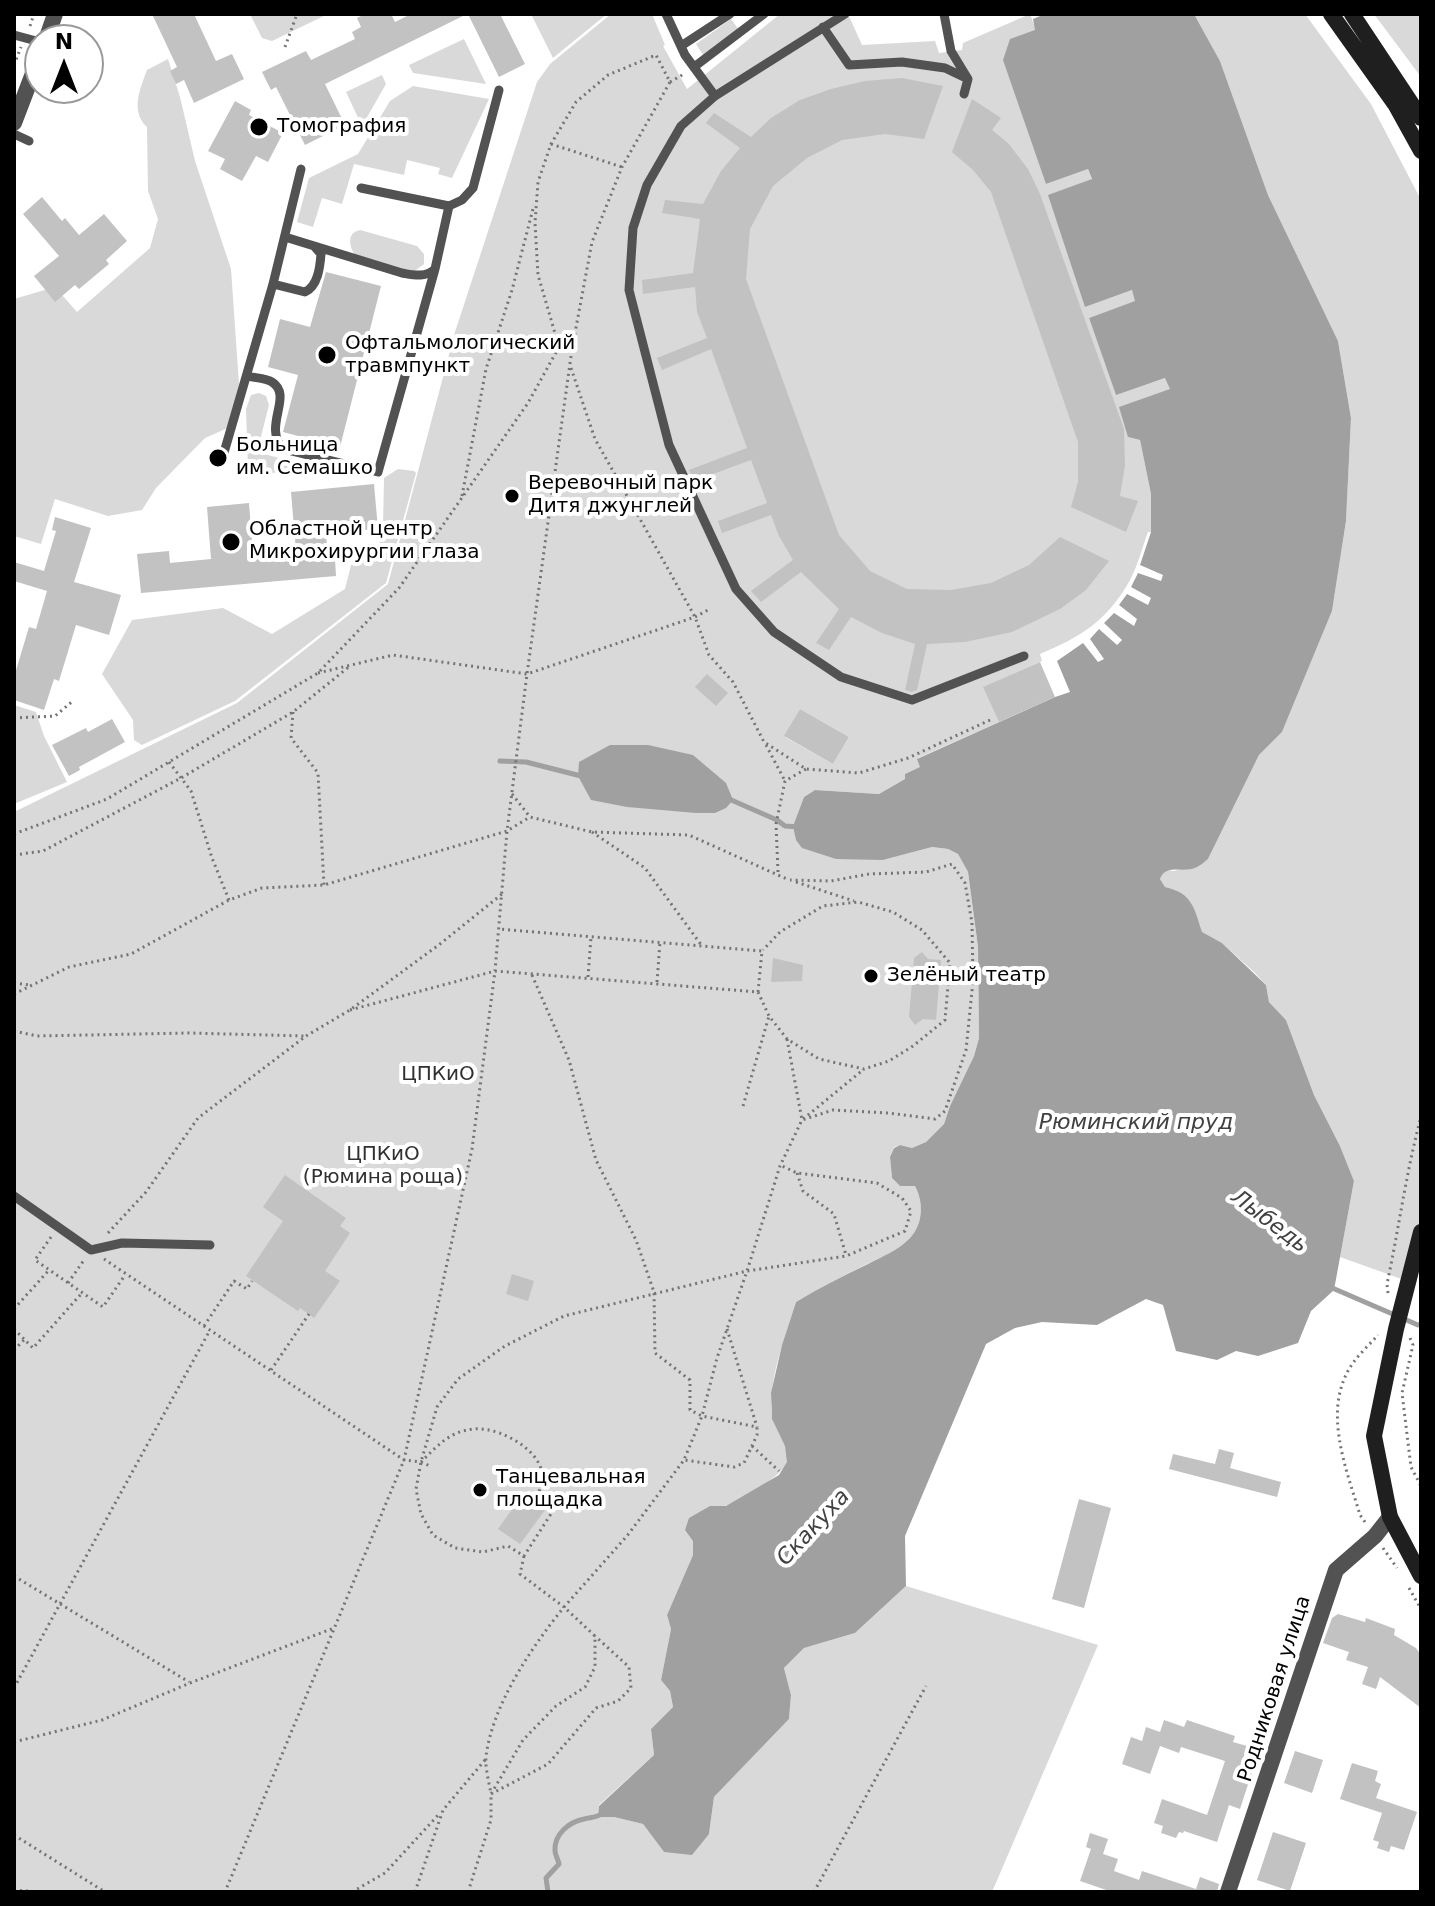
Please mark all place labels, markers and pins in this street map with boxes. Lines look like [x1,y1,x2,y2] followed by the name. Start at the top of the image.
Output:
[277,115,406,139] place label: Томография
[248,116,270,138] marker: Томография
[345,332,575,379] place label: Офтальмологический травмпункт
[316,344,338,366] marker: Офтальмологический травмпункт
[236,434,373,481] place label: Больница им. Семашко
[207,447,229,469] marker: Больница им. Семашко
[528,472,713,519] place label: Веревочный парк Дитя джунглей
[503,487,521,505] marker: Веревочный парк Дитя джунглей
[249,518,480,565] place label: Областной центр Микрохирургии глаза
[220,531,242,553] marker: Областной центр Микрохирургии глаза
[887,964,1046,988] place label: Зелёный театр
[862,967,880,985] marker: Зелёный театр
[496,1466,645,1513] place label: Танцевальная площадка
[471,1481,489,1499] marker: Танцевальная площадка

